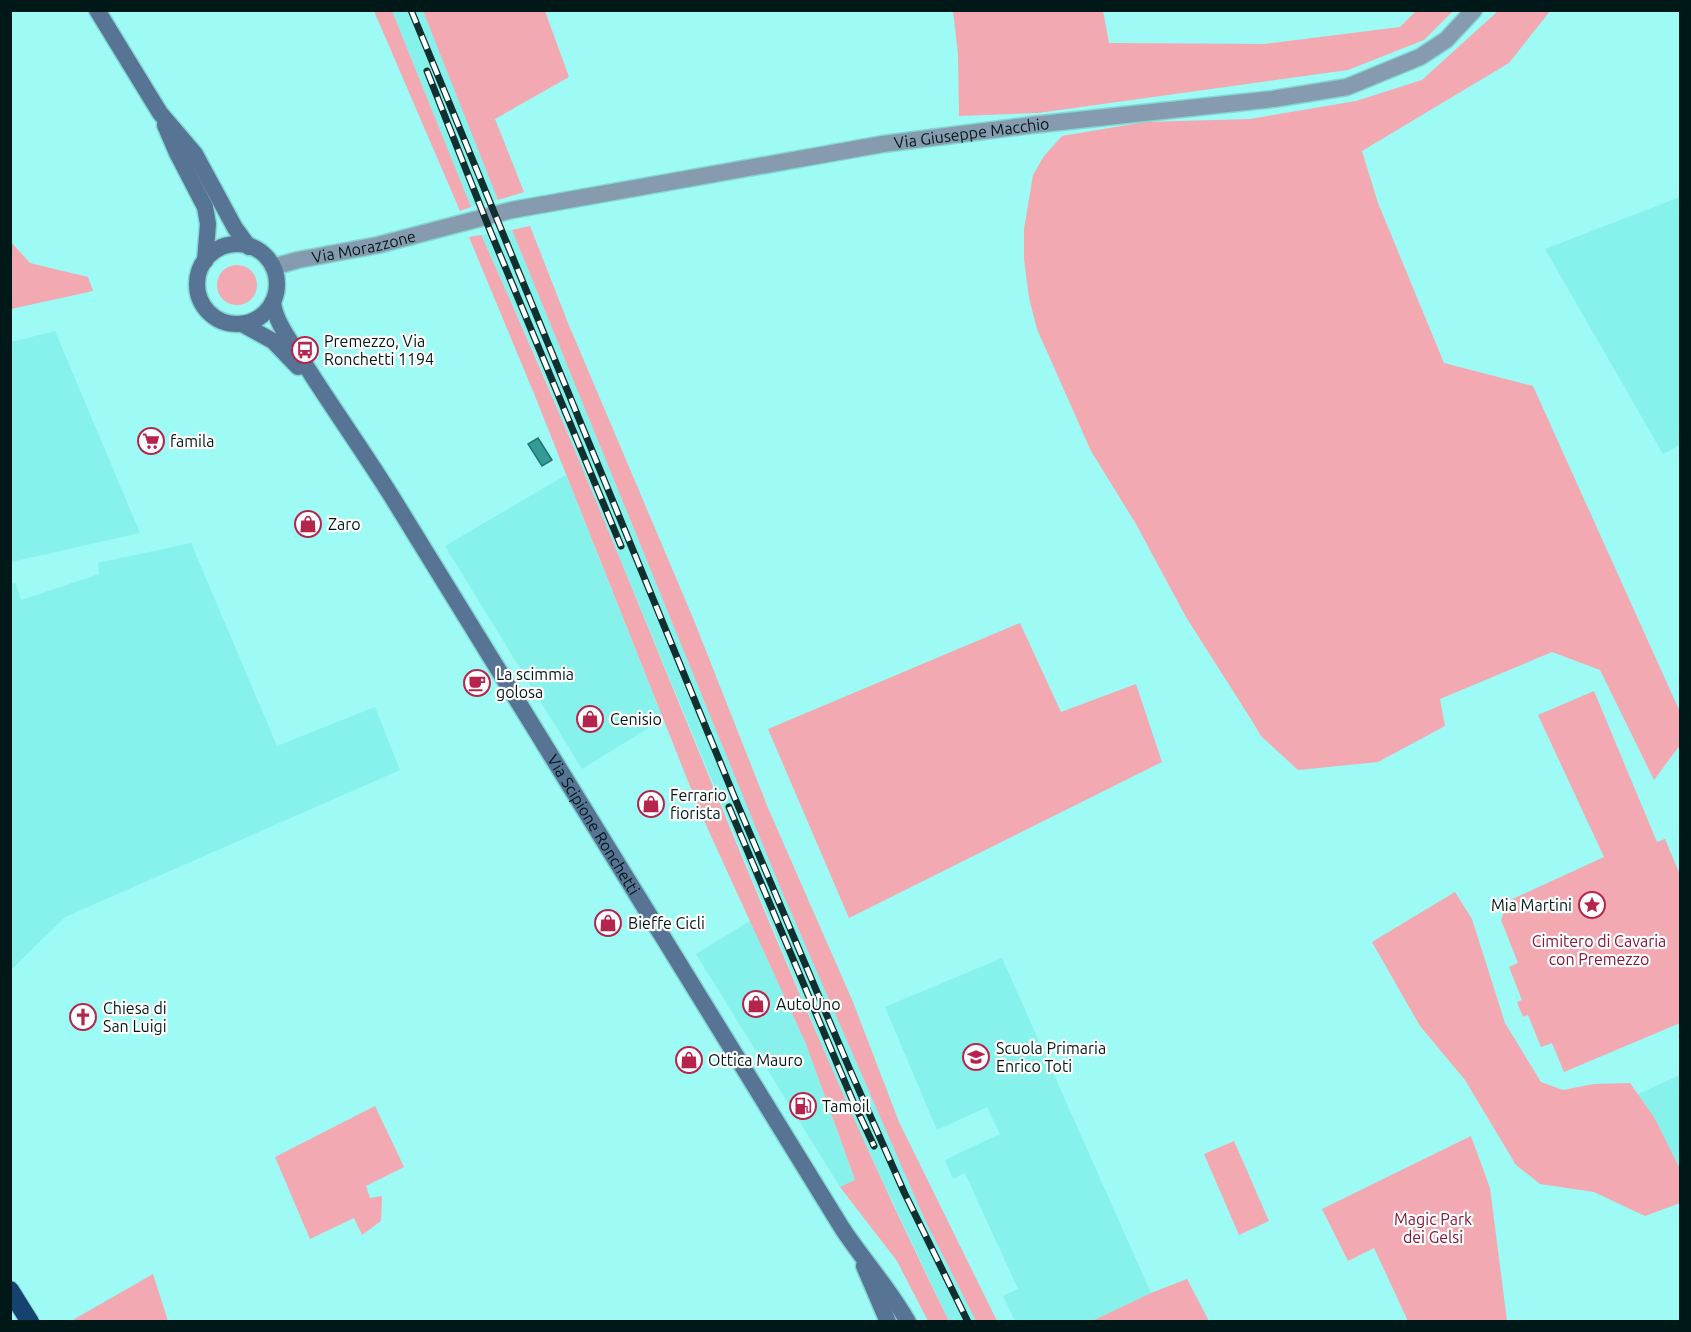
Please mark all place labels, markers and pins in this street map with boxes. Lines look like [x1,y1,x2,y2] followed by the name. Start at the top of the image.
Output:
[324,332,434,368] place label: Premezzo, Via Ronchetti 1194
[290,335,320,365] bus stop icon: Premezzo, Via Ronchetti 1194
[136,426,166,456] supermarket icon: famila
[170,432,214,450] place label: famila
[293,509,323,539] shop icon: Zaro
[328,515,361,533] place label: Zaro
[496,665,574,701] place label: La scimmia golosa
[462,668,492,698] cafe icon: La scimmia golosa
[575,704,605,734] shop icon: Cenisio
[610,710,662,728] place label: Cenisio
[670,786,727,822] place label: Ferrario fiorista
[636,789,666,819] shop icon: Ferrario fiorista
[1577,890,1607,920] place icon: Mia Martini
[1491,896,1572,914] place label: Mia Martini
[593,908,623,938] shop icon: Bieffe Cicli
[628,914,705,932] place label: Bieffe Cicli
[741,989,771,1019] shop icon: AutoUno
[776,995,841,1013] place label: AutoUno
[103,999,167,1035] place label: Chiesa di San Luigi
[68,1002,98,1032] church icon: Chiesa di San Luigi
[996,1039,1106,1075] place label: Scuola Primaria Enrico Toti
[961,1042,991,1072] school or university icon: Scuola Primaria Enrico Toti
[674,1045,704,1075] shop icon: Ottica Mauro
[708,1051,803,1069] place label: Ottica Mauro
[788,1091,818,1121] fuel station icon: Tamoil
[822,1097,870,1115] place label: Tamoil

